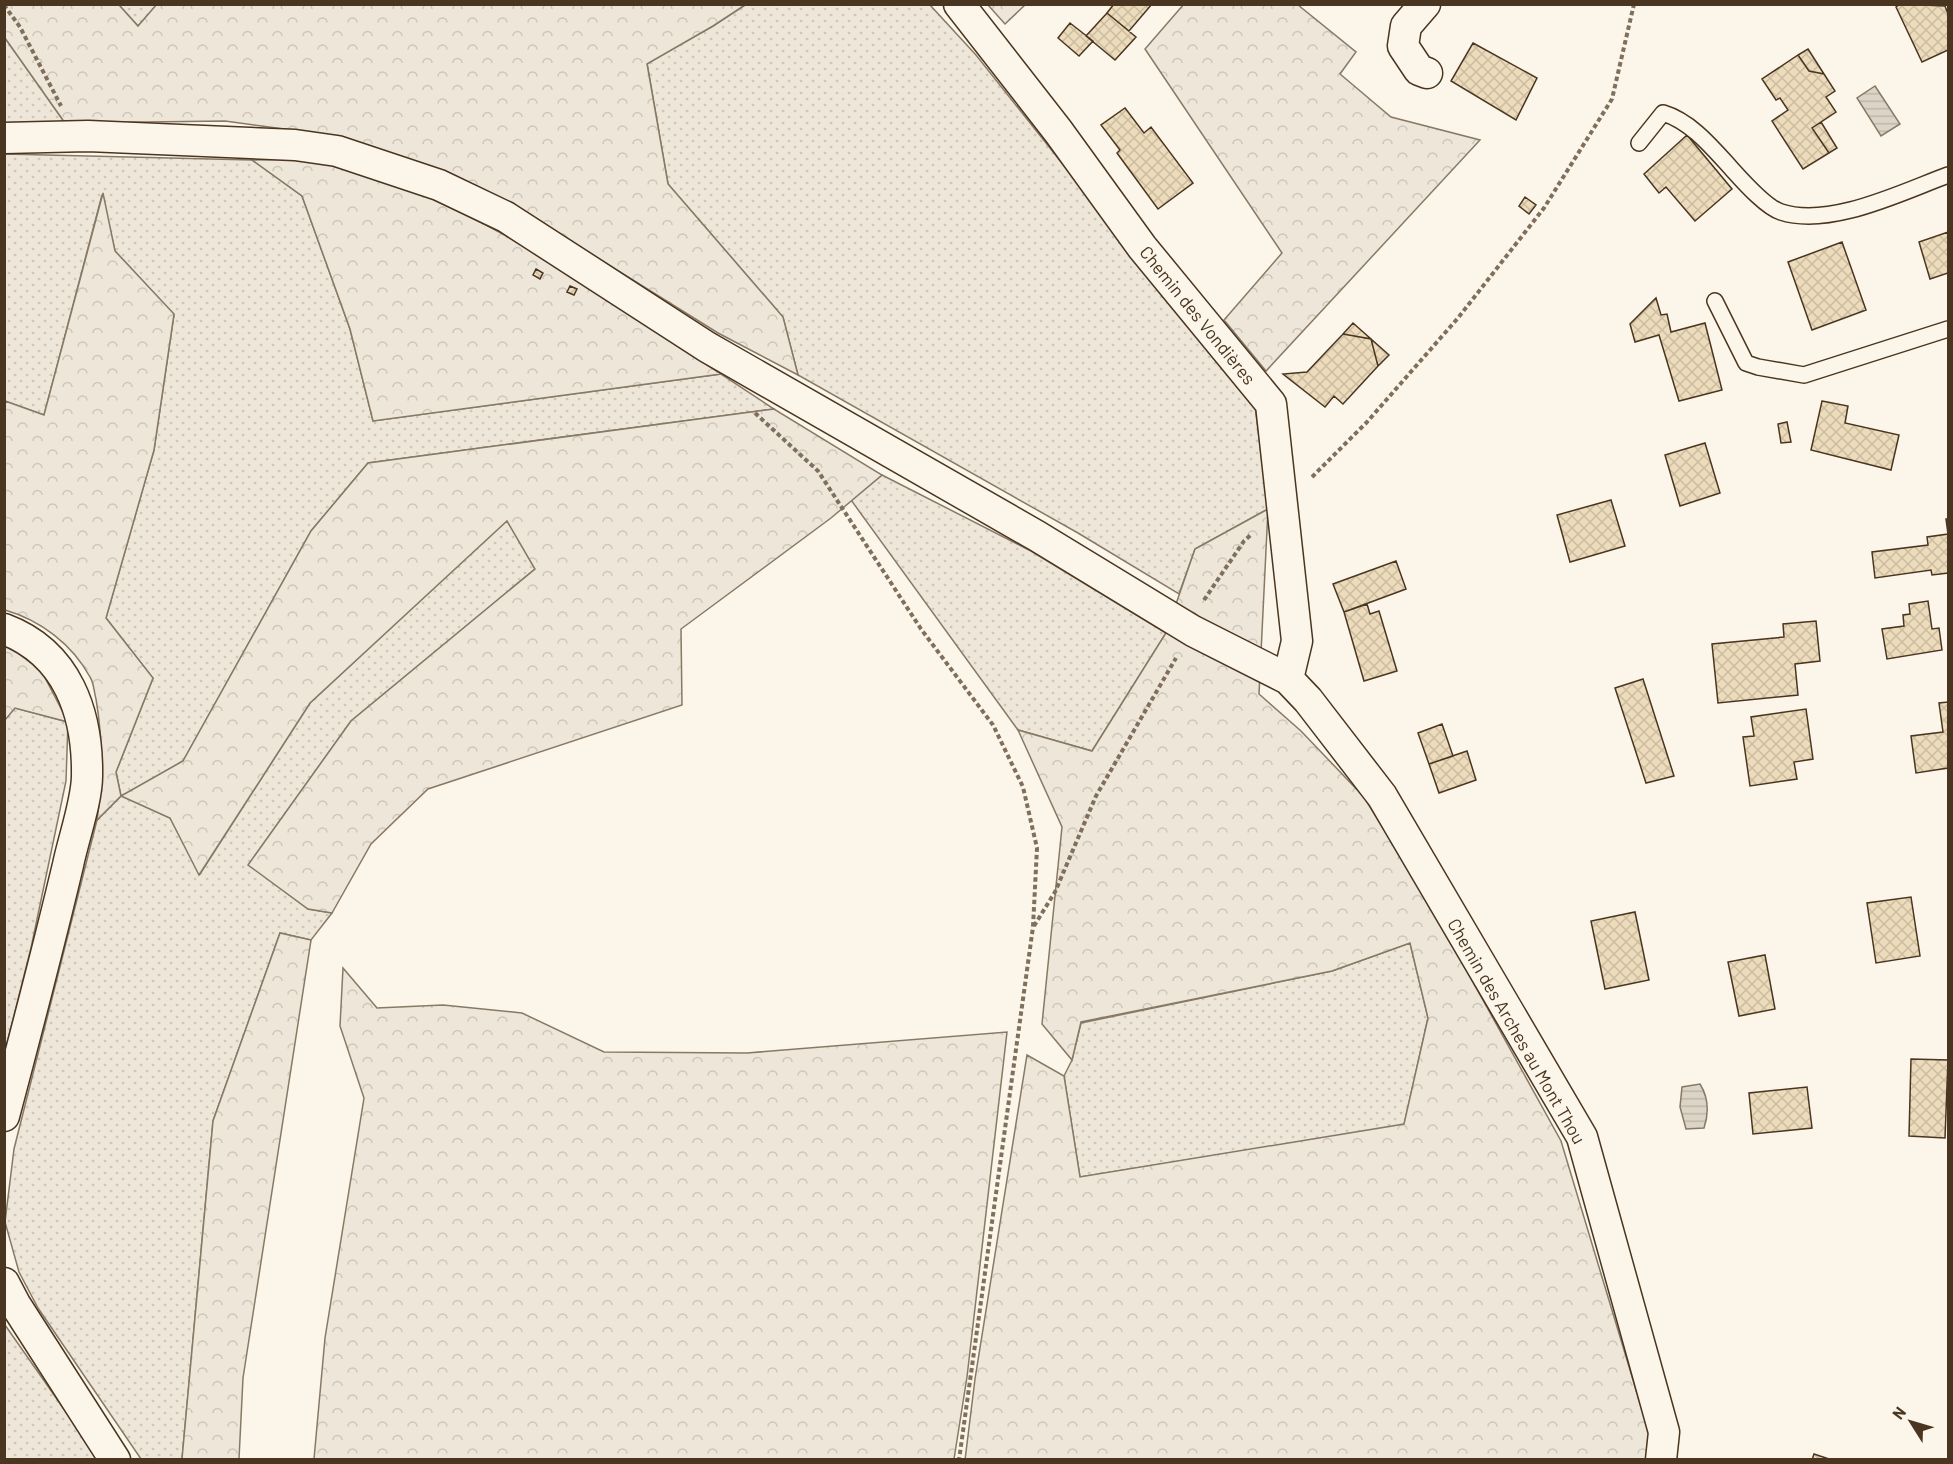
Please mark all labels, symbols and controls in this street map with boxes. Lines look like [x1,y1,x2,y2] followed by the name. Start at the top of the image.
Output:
[1135,241,1261,389] street label: Chemin des Vondières
[1443,914,1591,1148] street label: Chemin des Arches au Mont Thou
[1881,1392,1941,1452] north arrow
[1888,1403,1909,1423] text: N

